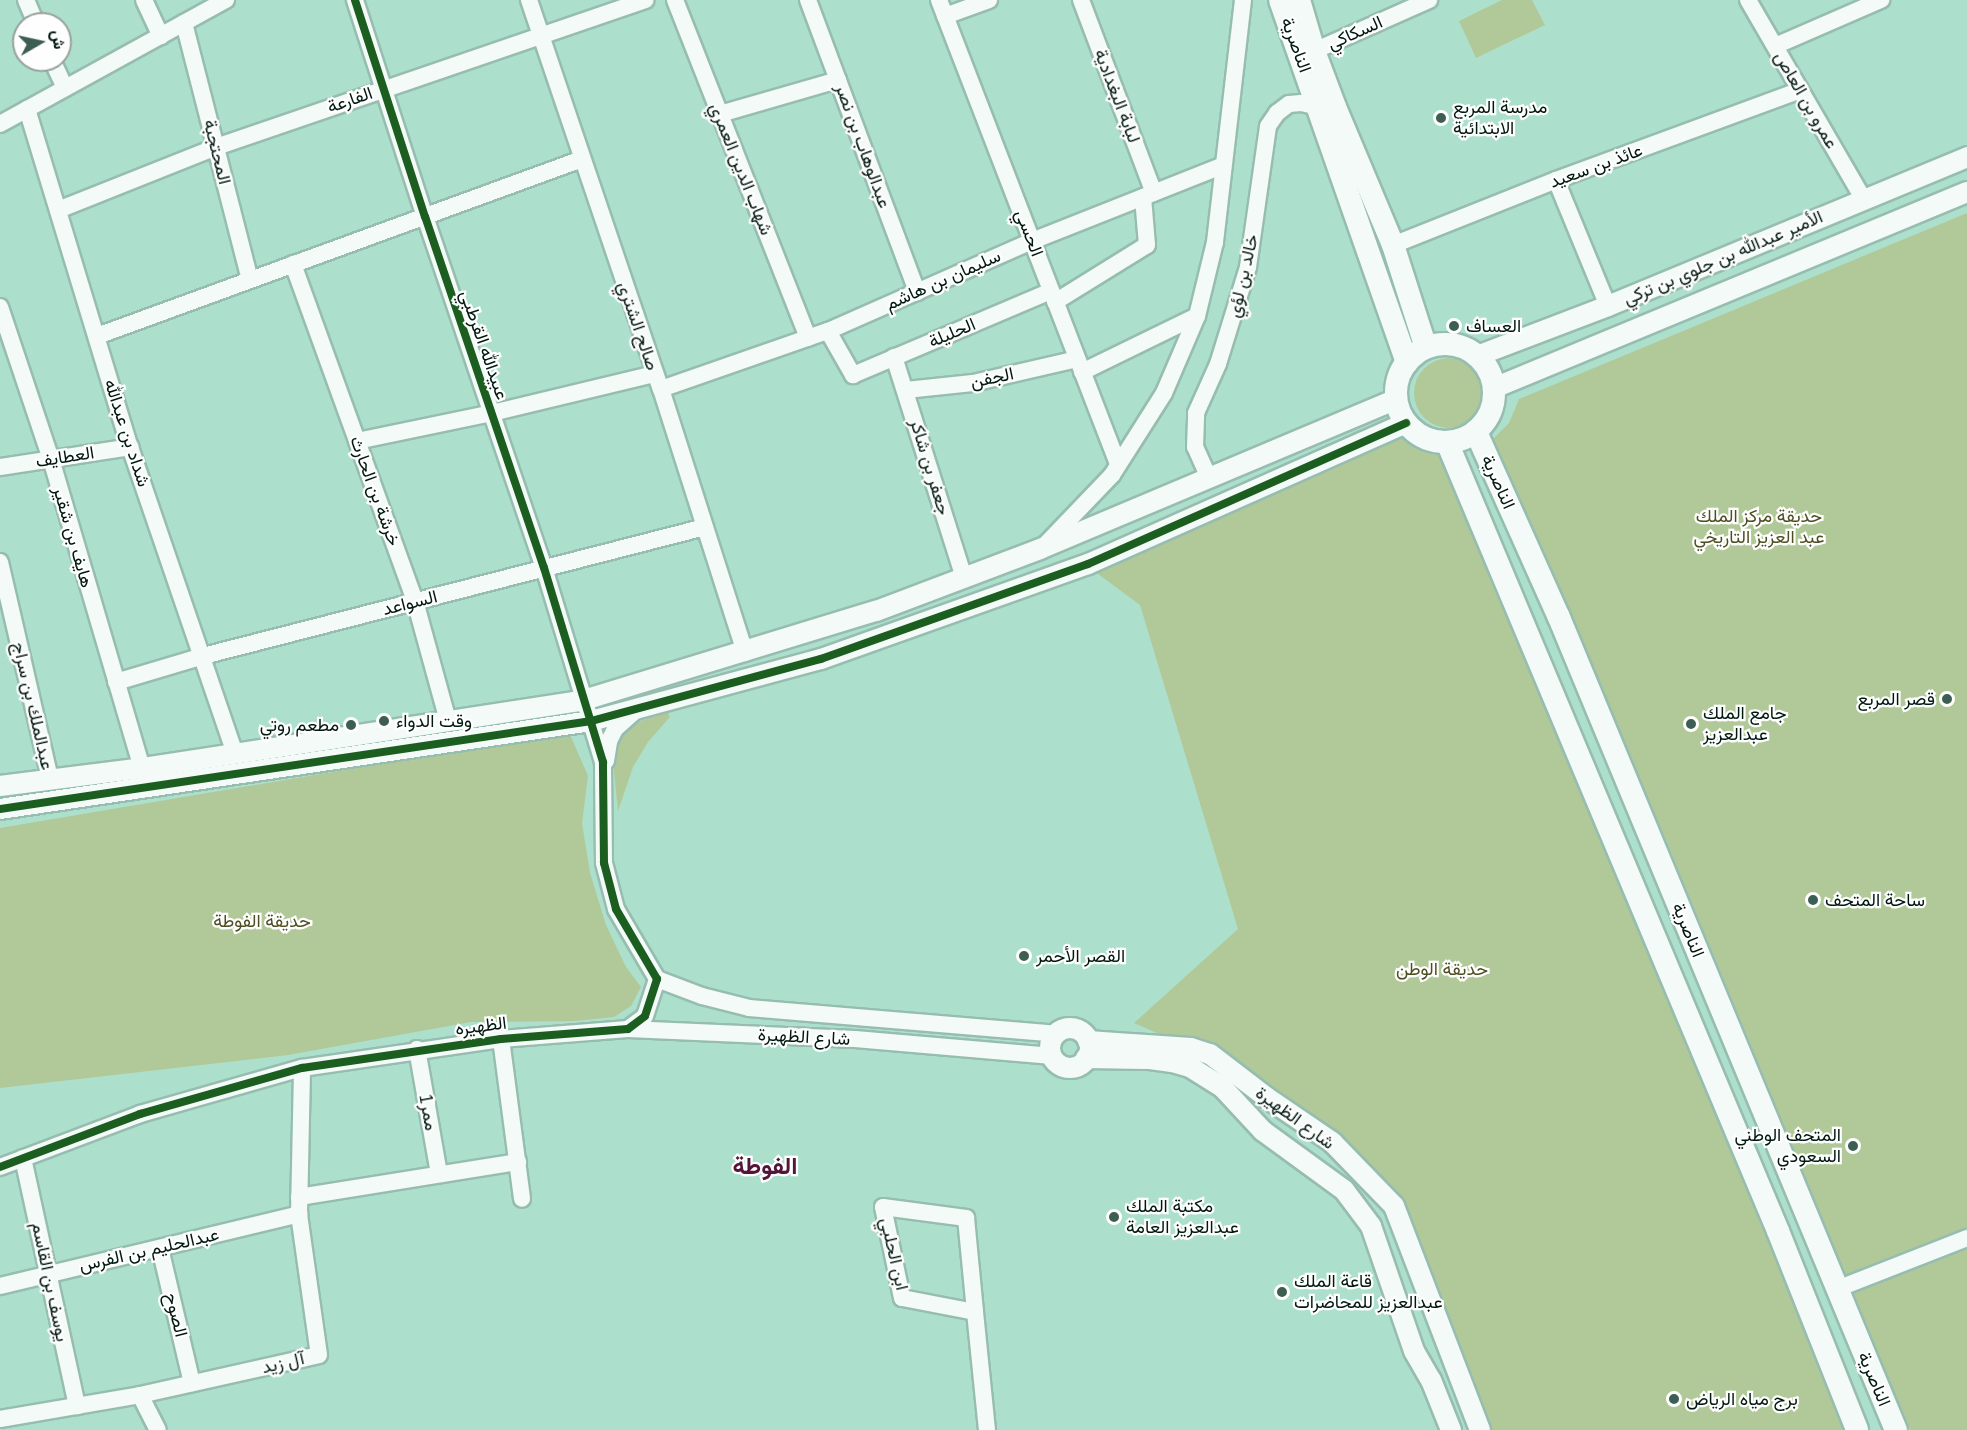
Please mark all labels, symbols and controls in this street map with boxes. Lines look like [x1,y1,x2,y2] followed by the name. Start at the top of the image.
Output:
[1324,11,1386,55] street label: السكاكي
[12,12,72,72] north arrow
[1276,14,1316,76] street label: الناصرية
[45,28,70,51] text: ش
[1089,46,1145,146] street label: لبابة البغدادية
[1769,48,1843,152] street label: عمرو بن العاص
[831,81,895,211] street label: عبدالوهاب بن نصر
[324,82,376,118] street label: الفارعة
[1453,97,1547,140] place label: مدرسة المربع الابتدائية
[705,100,777,238] street label: شهاب الدين العمري
[1434,111,1448,125] marker: مدرسة المربع الابتدائية
[199,117,235,187] street label: المحتجبة
[1547,139,1645,193] street label: عائذ بن سعيد
[1010,206,1048,260] street label: الحسي
[1620,206,1826,310] street label: الأمير عبدالله بن جلوي بن تركي
[1223,232,1263,320] street label: خالد بن لؤي
[882,245,1004,315] street label: سليمان بن هاشم
[613,279,663,373] street label: صالح الشتري
[455,287,513,403] street label: عبيدالله القرطبي
[925,313,979,353] street label: الحليلة
[1466,315,1521,337] place label: العساف
[1447,319,1461,333] marker: العساف
[968,363,1016,393] street label: الجفن
[99,376,155,490] street label: شداد بن عبدالله
[905,416,955,518] street label: جعفر بن شاكر
[345,433,405,549] street label: خرشة بن الحارث
[34,442,96,472] street label: العطايف
[1477,452,1519,512] street label: الناصرية
[48,484,98,590] street label: هايف بن شقير
[1694,506,1824,548] park label: حديقة مركز الملك عبد العزيز التاريخي
[380,586,440,620] street label: السواعد
[8,640,58,772] street label: عبدالملك بن سراج
[1857,688,1935,710] place label: قصر المربع
[1940,692,1954,706] marker: قصر المربع
[1703,703,1787,746] place label: جامع الملك عبدالعزيز
[396,710,472,732] place label: وقت الدواء
[260,714,339,736] place label: مطعم روتي
[377,714,391,728] marker: وقت الدواء
[1684,717,1698,731] marker: جامع الملك عبدالعزيز
[344,718,358,732] marker: مطعم روتي
[1825,889,1925,911] place label: ساحة المتحف
[1806,893,1820,907] marker: ساحة المتحف
[1667,899,1709,961] street label: الناصرية
[213,910,311,932] park label: حديقة الفوطة
[1036,945,1125,967] place label: القصر الأحمر
[1017,949,1031,963] marker: القصر الأحمر
[1396,958,1488,980] park label: حديقة الوطن
[454,1012,508,1040] street label: الظهيره
[757,1024,851,1050] street label: شارع الظهيرة
[1251,1082,1339,1154] street label: شارع الظهيرة
[414,1092,442,1132] street label: ممر1
[1734,1125,1841,1168] place label: المتحف الوطني السعودي
[1846,1139,1860,1153] marker: المتحف الوطني السعودي
[733,1153,797,1181] district label: الفوطة
[1126,1196,1239,1238] place label: مكتبة الملك عبدالعزيز العامة
[1107,1210,1121,1224] marker: مكتبة الملك عبدالعزيز العامة
[875,1216,913,1292] street label: ابن الحلبي
[27,1220,73,1344] street label: يوسف بن القاسم
[77,1223,221,1277] street label: عبدالحليم بن الفرس
[1294,1271,1443,1314] place label: قاعة الملك عبدالعزيز للمحاضرات
[1275,1285,1289,1299] marker: قاعة الملك عبدالعزيز للمحاضرات
[160,1291,192,1339] street label: الصوح
[260,1348,306,1378] street label: آل زيد
[1853,1349,1895,1409] street label: الناصرية
[1686,1388,1798,1410] place label: برج مياه الرياض
[1667,1392,1681,1406] marker: برج مياه الرياض

